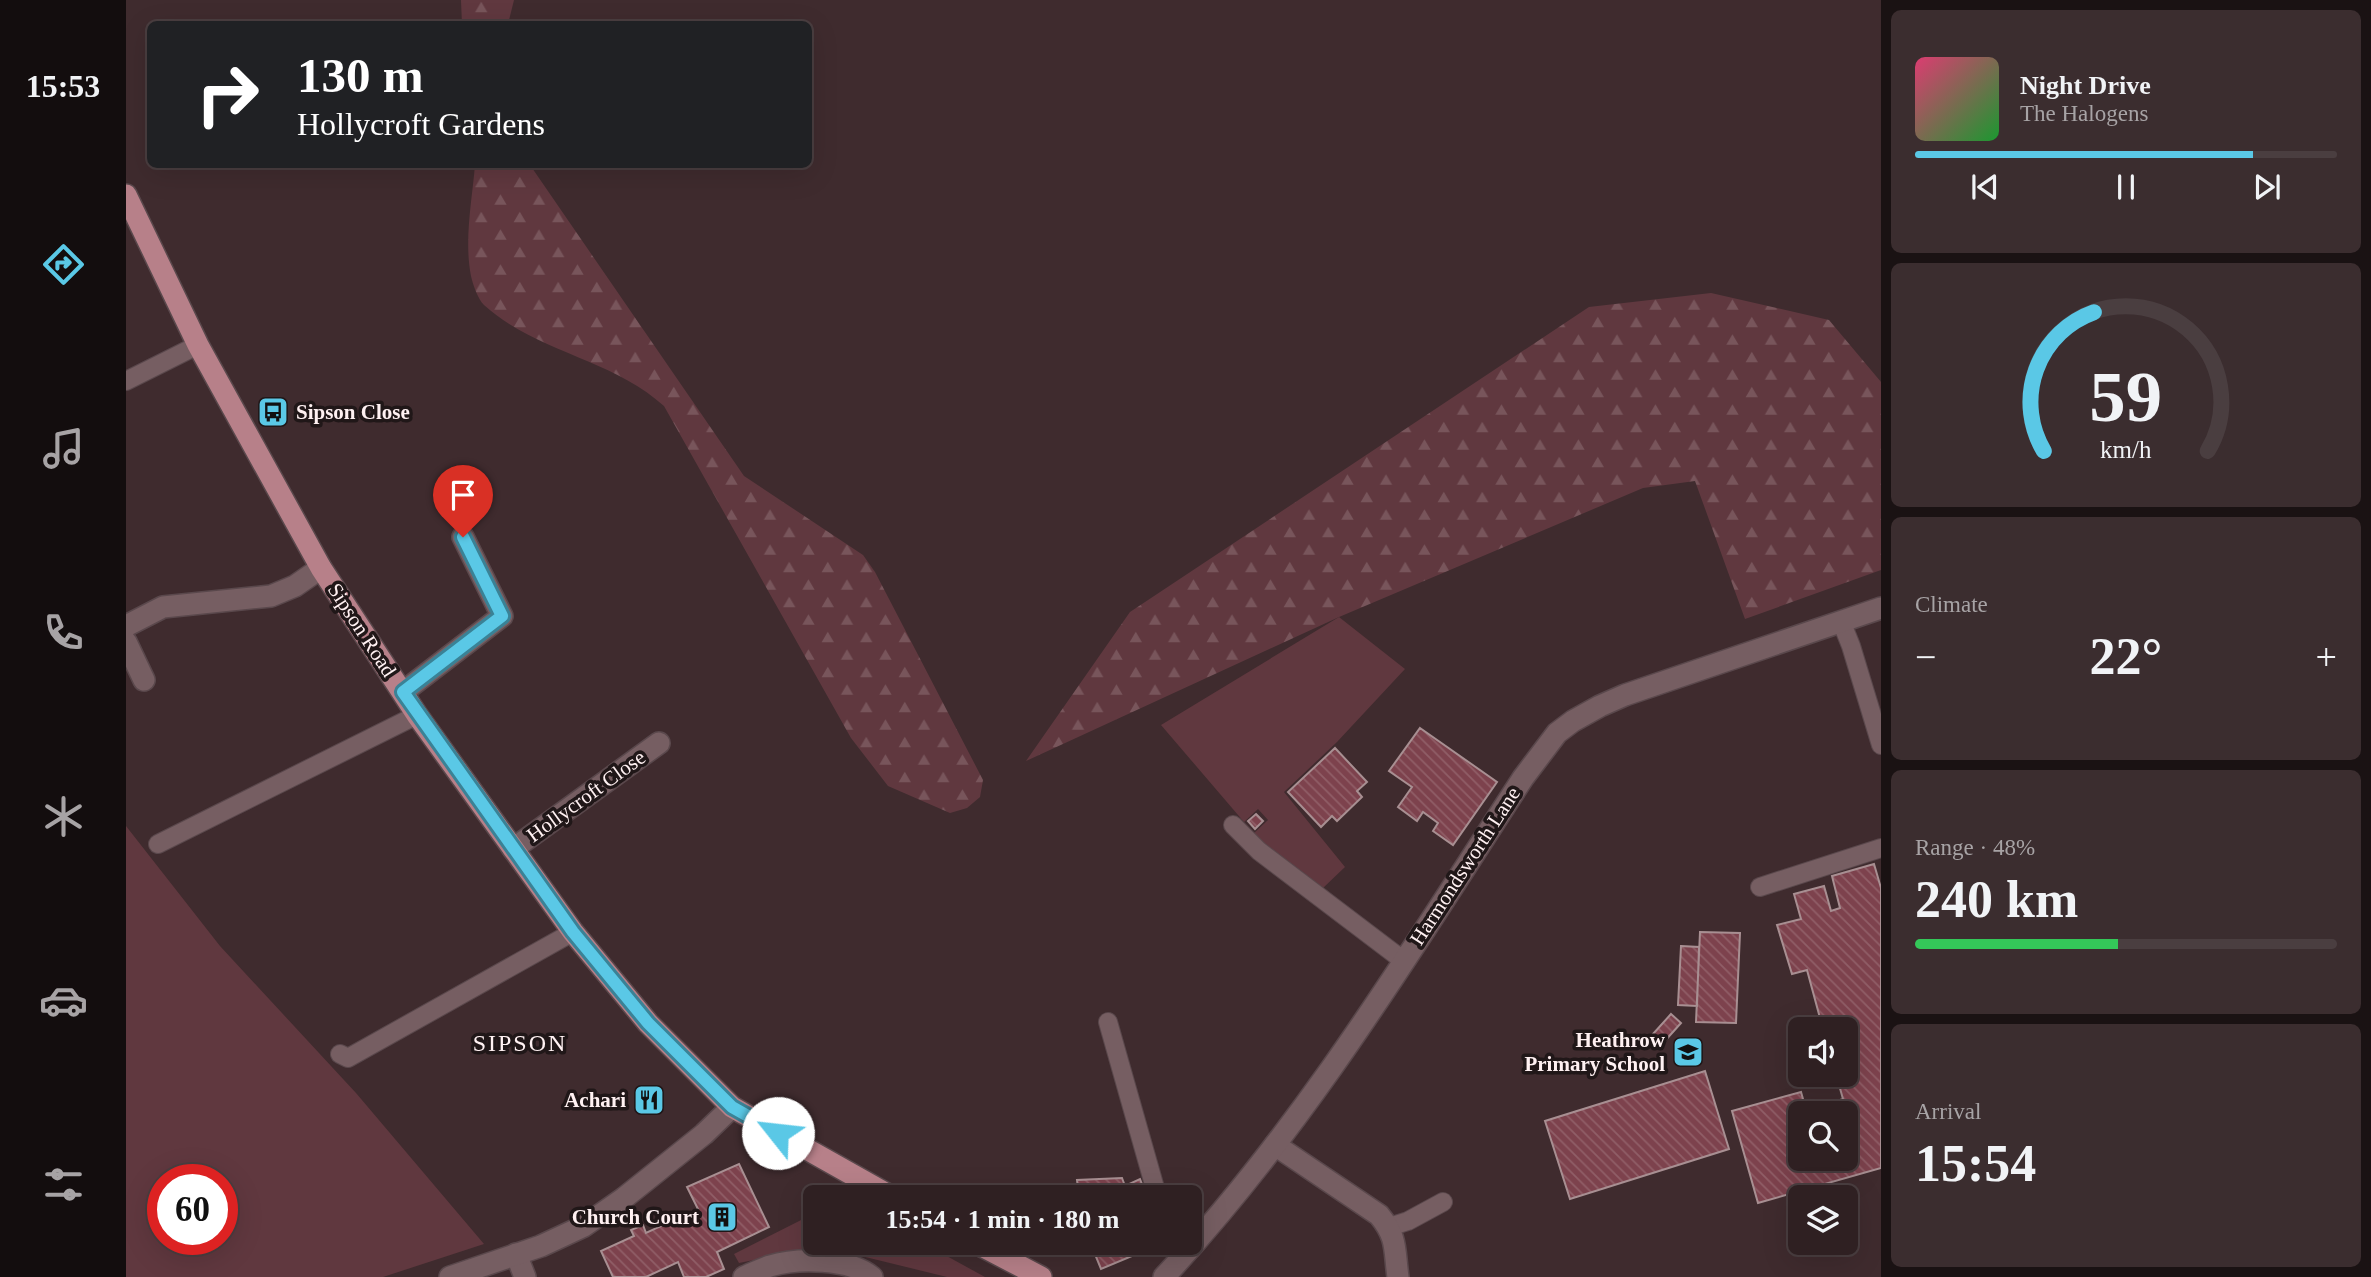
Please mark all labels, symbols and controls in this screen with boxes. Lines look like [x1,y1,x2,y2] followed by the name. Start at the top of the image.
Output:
[297,48,424,103] text: 130 m
[182,49,273,140] icon: right
[26,68,100,104] text: 15:53
[2020,71,2151,100] text: Night Drive
[2020,101,2148,126] text: The Halogens
[297,106,545,142] text: Hollycroft Gardens
[1966,168,2004,206] icon: previous
[2107,168,2145,206] icon: pause
[2248,168,2286,206] icon: next
[39,240,88,289] icon: directions
[2090,357,2162,438] text: 59
[256,395,290,429] bus stop icon: Sipson Close
[296,400,410,424] place label: Sipson Close
[39,424,88,473] icon: music
[2100,436,2152,463] text: km/h
[433,465,493,537] pin
[444,476,482,514] icon: arrive
[323,579,401,682] street label: Sipson Road
[1915,592,1988,617] text: Climate
[39,608,88,657] icon: phone
[2090,628,2162,685] text: 22°
[1915,636,1936,678] text: −
[2316,636,2337,678] text: +
[522,745,650,847] street label: Hollycroft Close
[1405,782,1525,950] street label: Harmondsworth Lane
[39,792,88,841] icon: climate
[1915,835,2035,860] text: Range · 48%
[1915,871,2078,928] text: 240 km
[39,976,88,1025] icon: car
[1788,1017,1858,1255] map controls
[1788,1017,1858,1087] button: sound
[1524,1028,1666,1076] place label: Heathrow Primary School
[473,1030,567,1056] district label: SIPSON
[1671,1035,1705,1069] school or university icon: Heathrow Primary School
[632,1083,666,1117] restaurant icon: Achari
[564,1088,626,1112] place label: Achari
[741,1096,815,1170] position arrow
[1915,1099,1981,1124] text: Arrival
[1788,1101,1858,1171] button: search
[1915,1135,2036,1192] text: 15:54
[39,1160,88,1209] icon: filters
[147,1164,238,1255] speed limit sign: 60
[1788,1185,1858,1255] button: layers
[705,1200,739,1234] building icon: Church Court
[572,1205,699,1229] place label: Church Court
[886,1205,1120,1234] text: 15:54 · 1 min · 180 m

